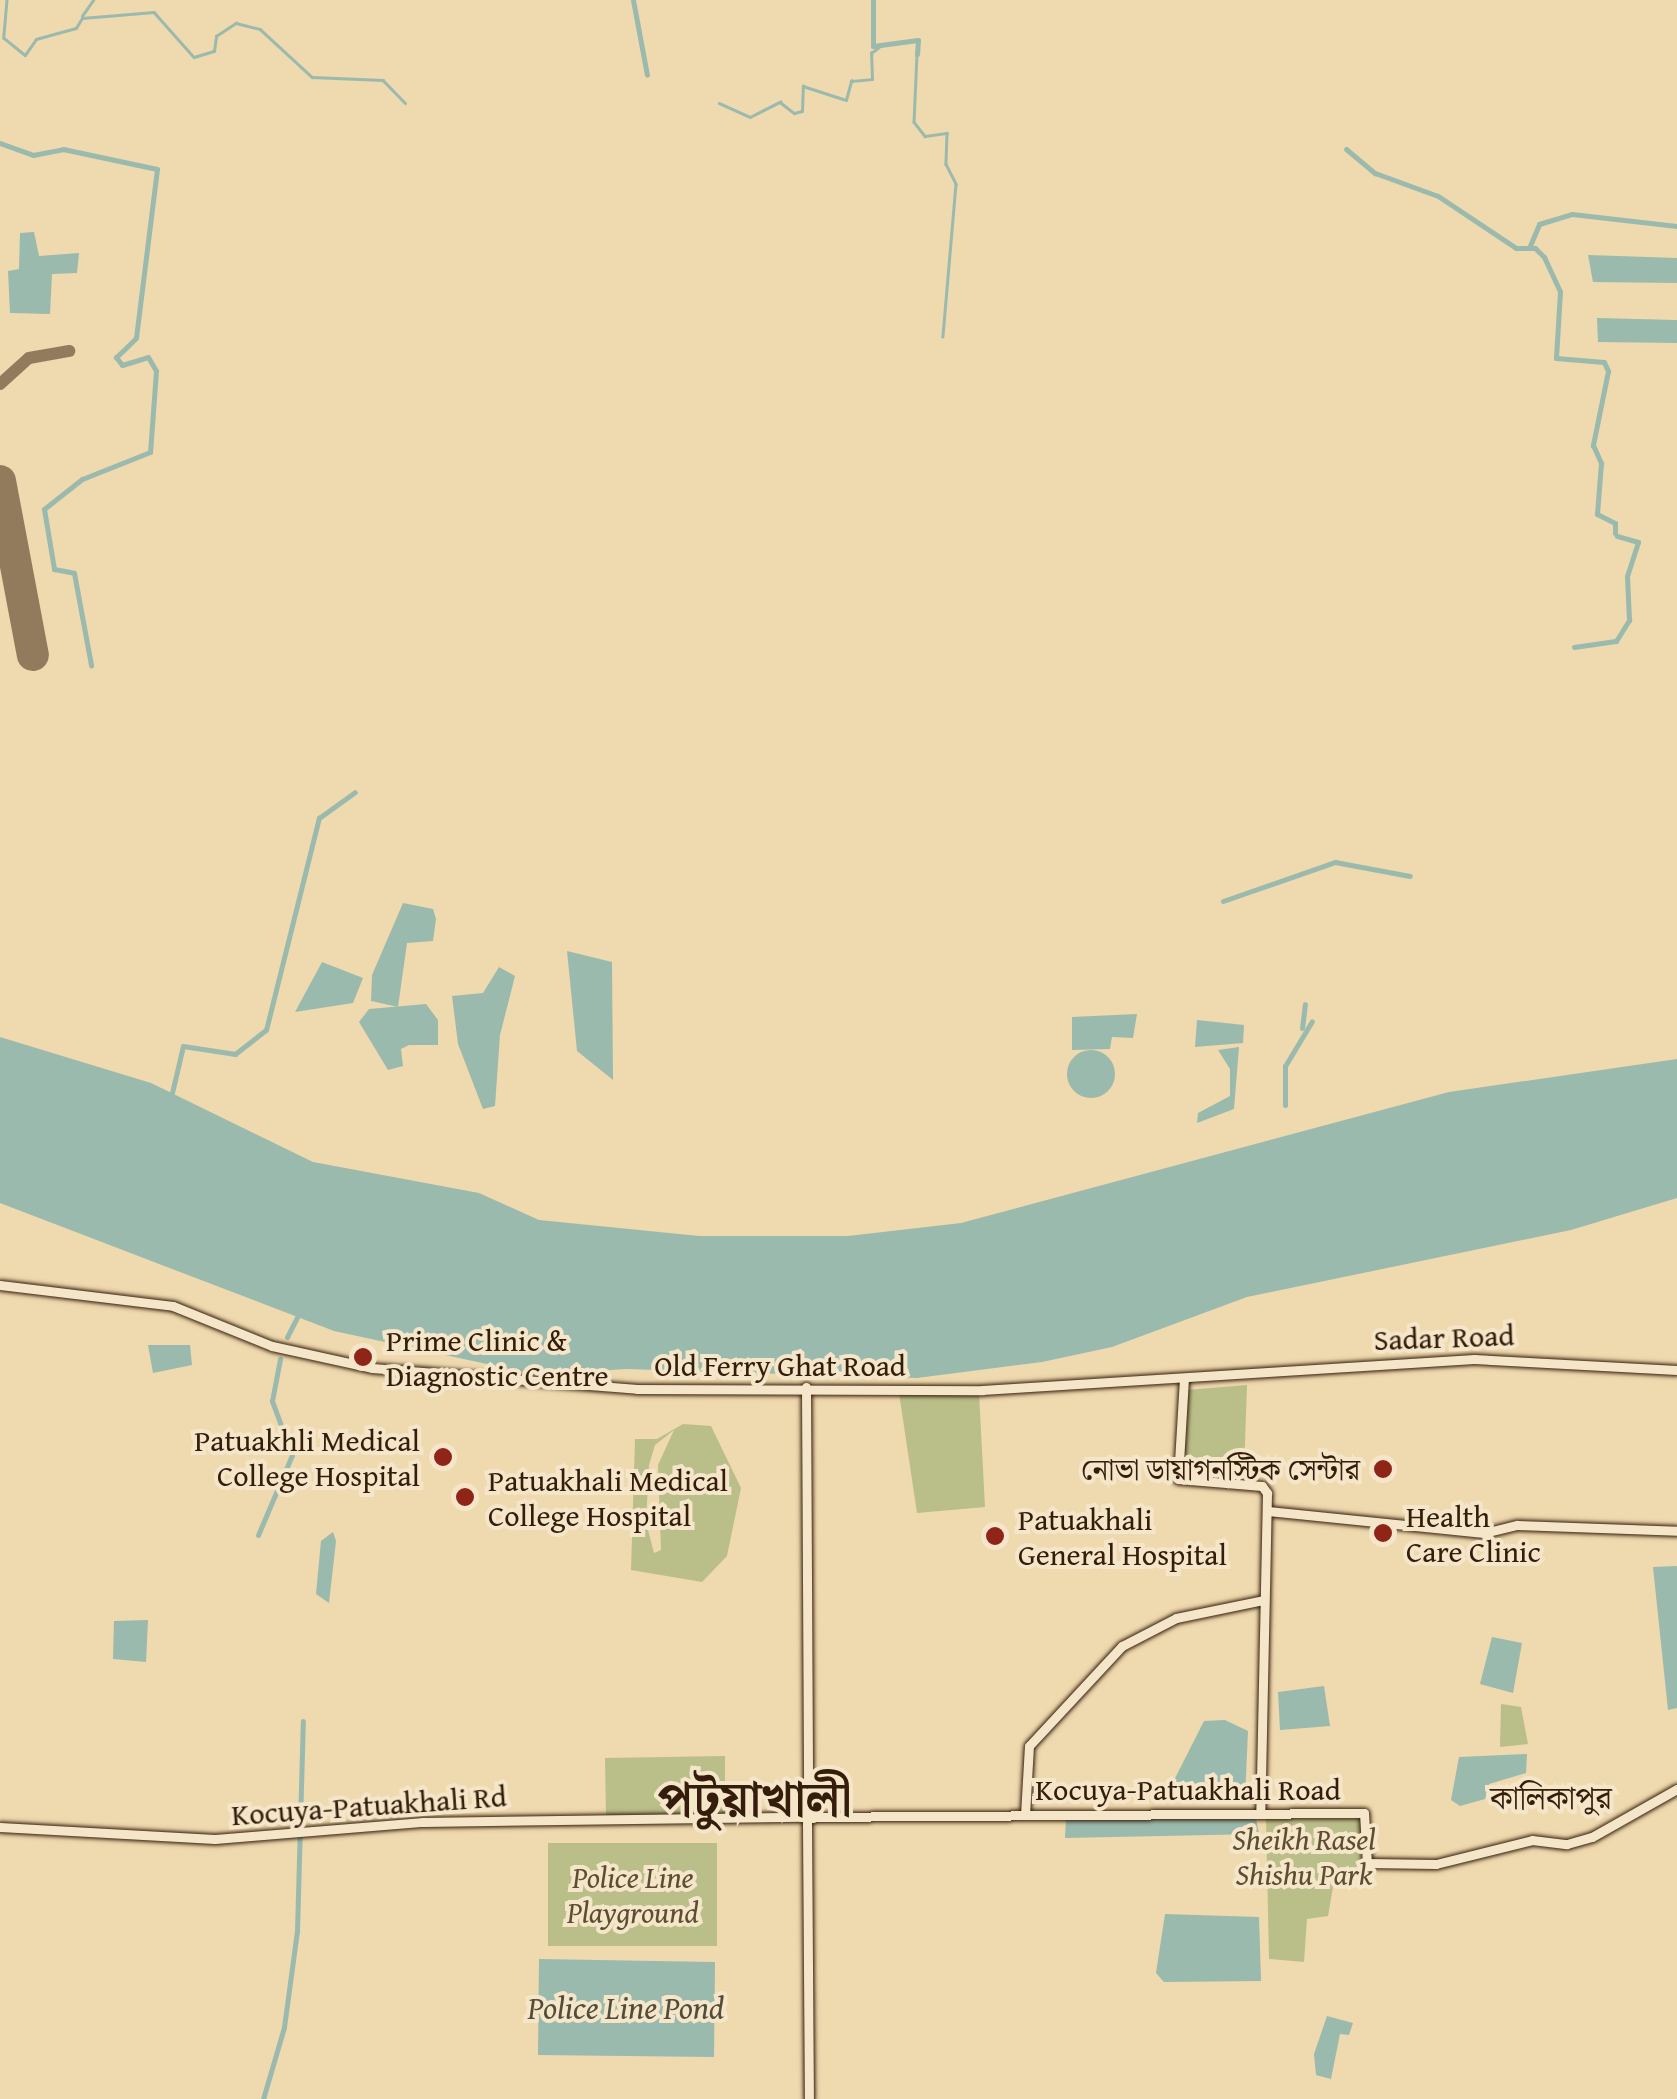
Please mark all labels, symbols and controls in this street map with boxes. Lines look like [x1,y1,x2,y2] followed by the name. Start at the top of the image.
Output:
[1373,1317,1515,1357] street label: Sadar Road
[386,1322,609,1392] place label: Prime Clinic & Diagnostic Centre
[350,1344,376,1370] marker: Prime Clinic & Diagnostic Centre
[654,1347,906,1383] street label: Old Ferry Ghat Road
[194,1422,420,1492] place label: Patuakhli Medical College Hospital
[430,1444,456,1470] marker: Patuakhli Medical College Hospital
[1081,1451,1360,1487] place label: নোভা ডায়াগনস্টিক সেন্টার
[1370,1456,1396,1482] marker: নোভা ডায়াগনস্টিক সেন্টার
[488,1462,728,1532] place label: Patuakhali Medical College Hospital
[452,1484,478,1510] marker: Patuakhali Medical College Hospital
[1406,1498,1541,1568] place label: Health Care Clinic
[1018,1501,1227,1572] place label: Patuakhali General Hospital
[1370,1520,1396,1546] marker: Health Care Clinic
[982,1523,1008,1549] marker: Patuakhali General Hospital
[658,1768,852,1828] district label: পটুয়াখালী
[1035,1771,1341,1807] street label: Kocuya-Patuakhali Road
[230,1777,508,1833] street label: Kocuya-Patuakhali Rd
[1490,1779,1612,1817] district label: কালিকাপুর
[1232,1821,1376,1892] park label: Sheikh Rasel Shishu Park
[567,1859,699,1930] park label: Police Line Playground
[528,1989,724,2027] water label: Police Line Pond

